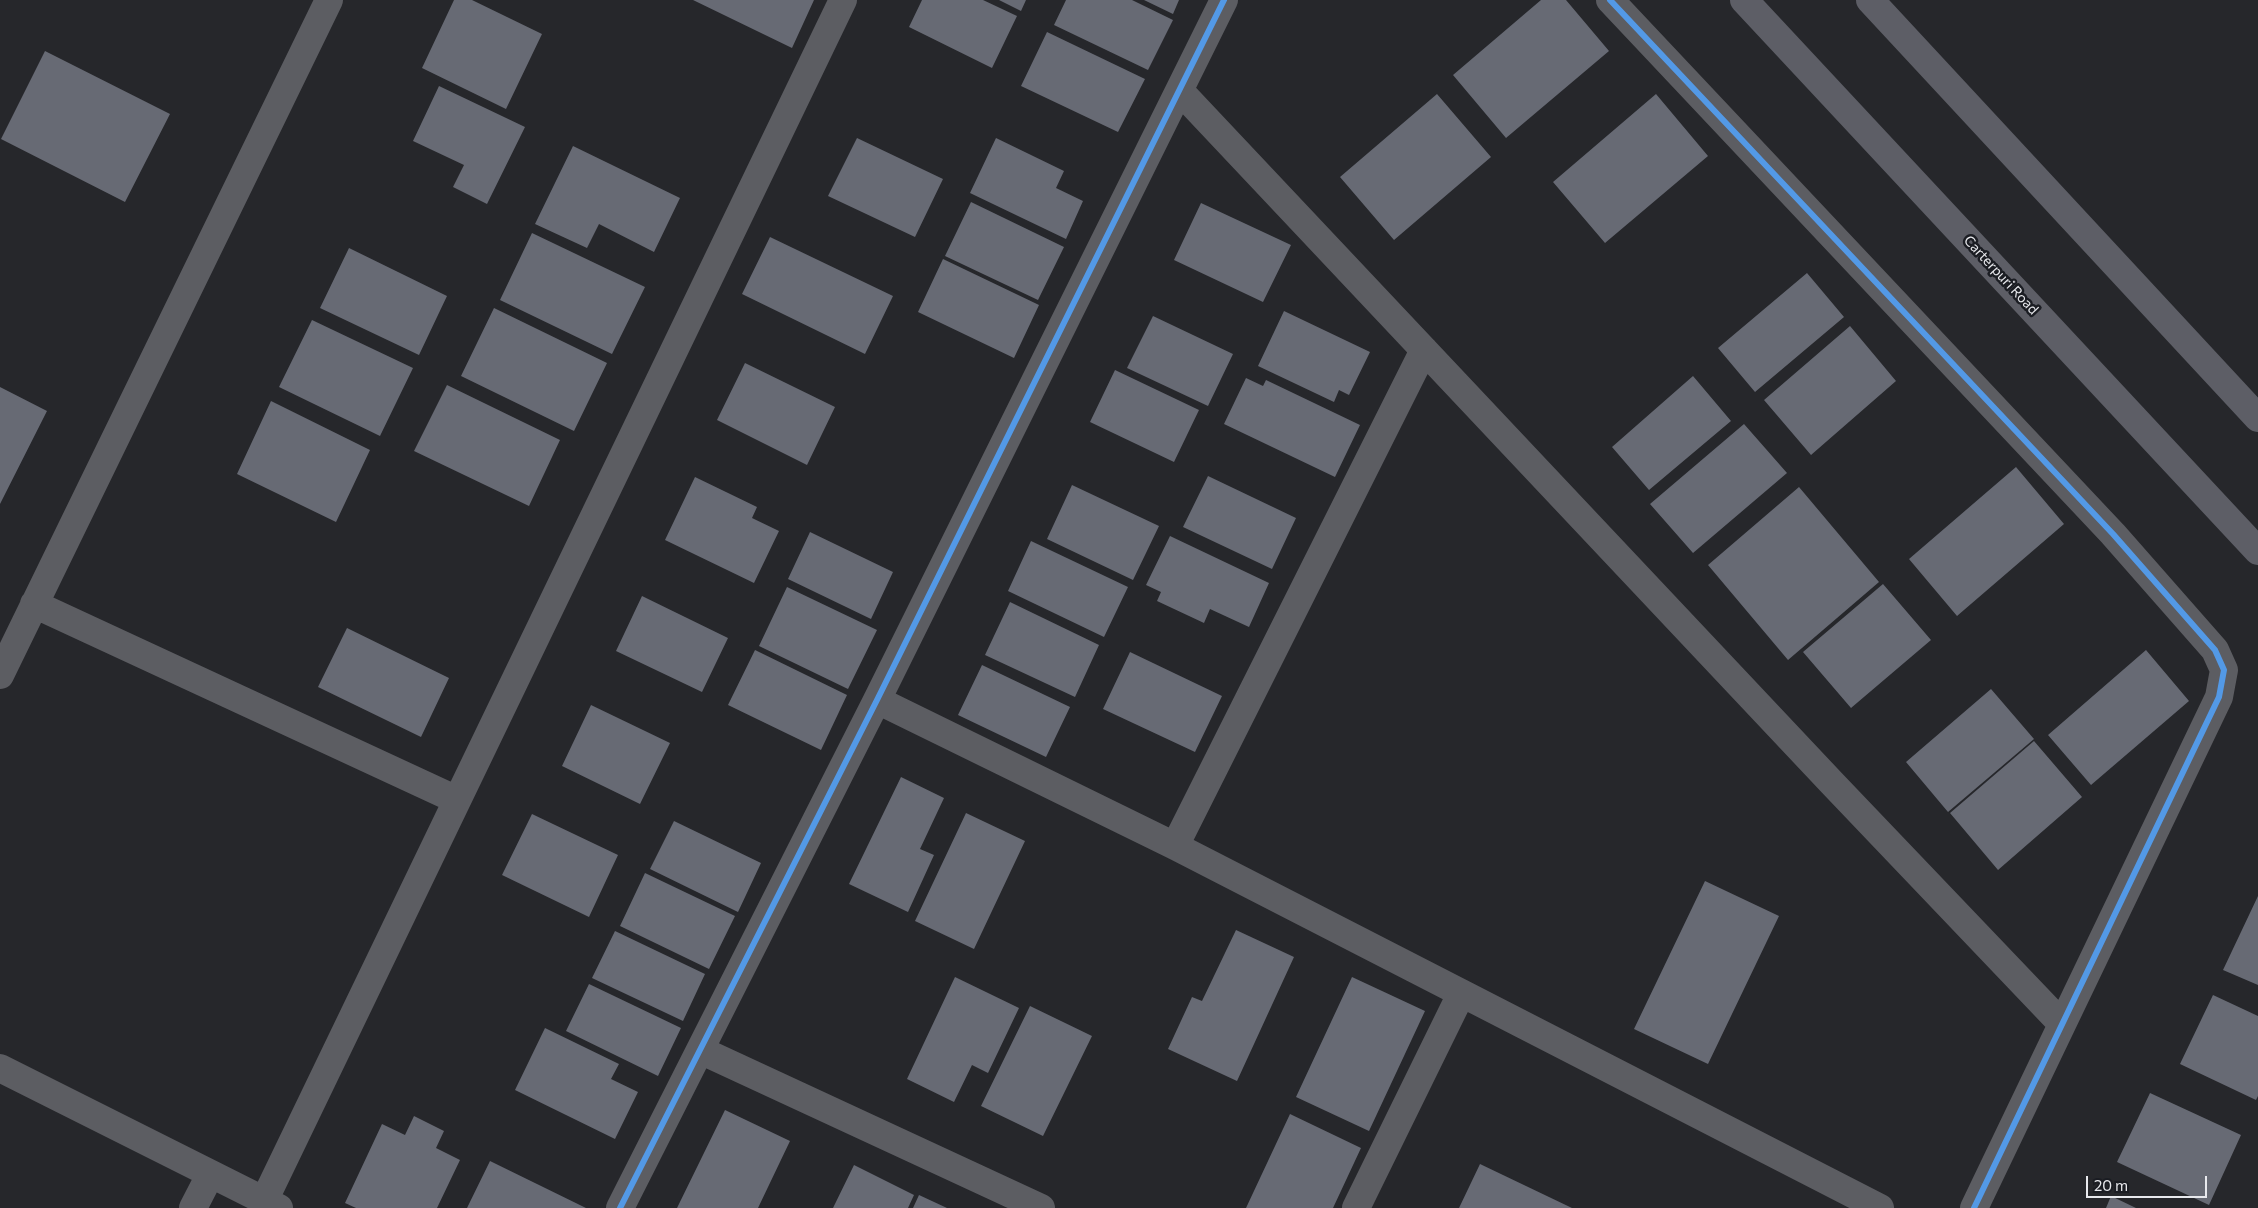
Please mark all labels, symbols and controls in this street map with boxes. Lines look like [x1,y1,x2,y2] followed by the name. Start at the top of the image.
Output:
[1960,232,2042,318] street label: Carterpuri Road
[2088,1166,2209,1198] scale bar
[2094,1176,2128,1194] text: 20 m

